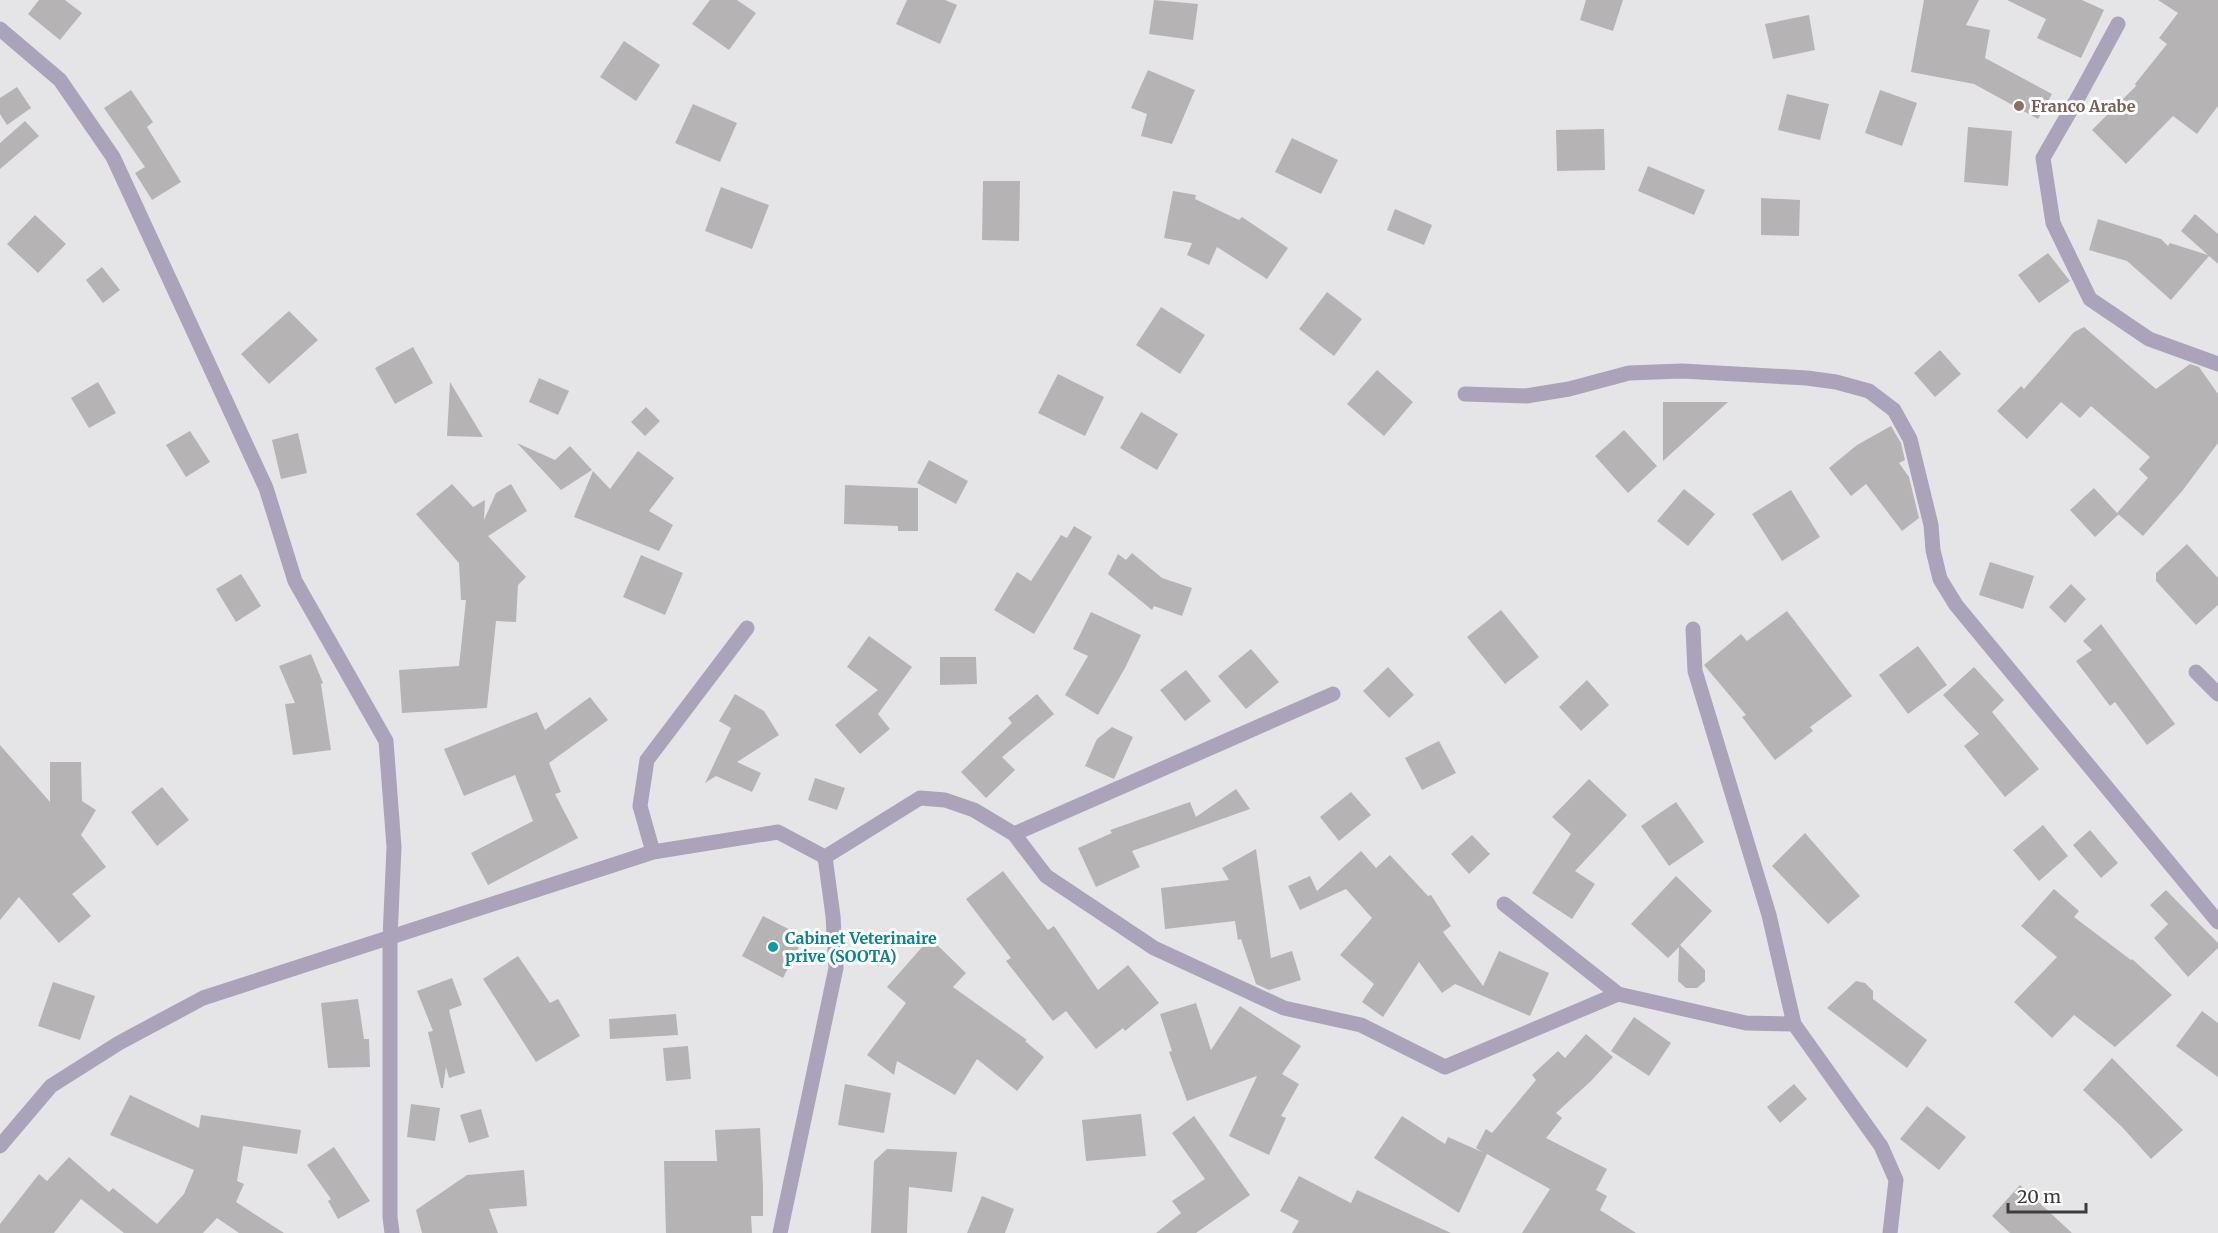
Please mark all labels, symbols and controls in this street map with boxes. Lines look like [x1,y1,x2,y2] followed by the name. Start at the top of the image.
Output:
[2031,96,2136,116] place label: Franco Arabe
[2012,99,2026,113] marker: Franco Arabe
[785,928,937,966] place label: Cabinet Veterinaire prive (SOOTA)
[766,940,780,954] marker: Cabinet Veterinaire prive (SOOTA)
[2008,1176,2086,1214] scale bar
[2017,1185,2061,1208] text: 20 m

